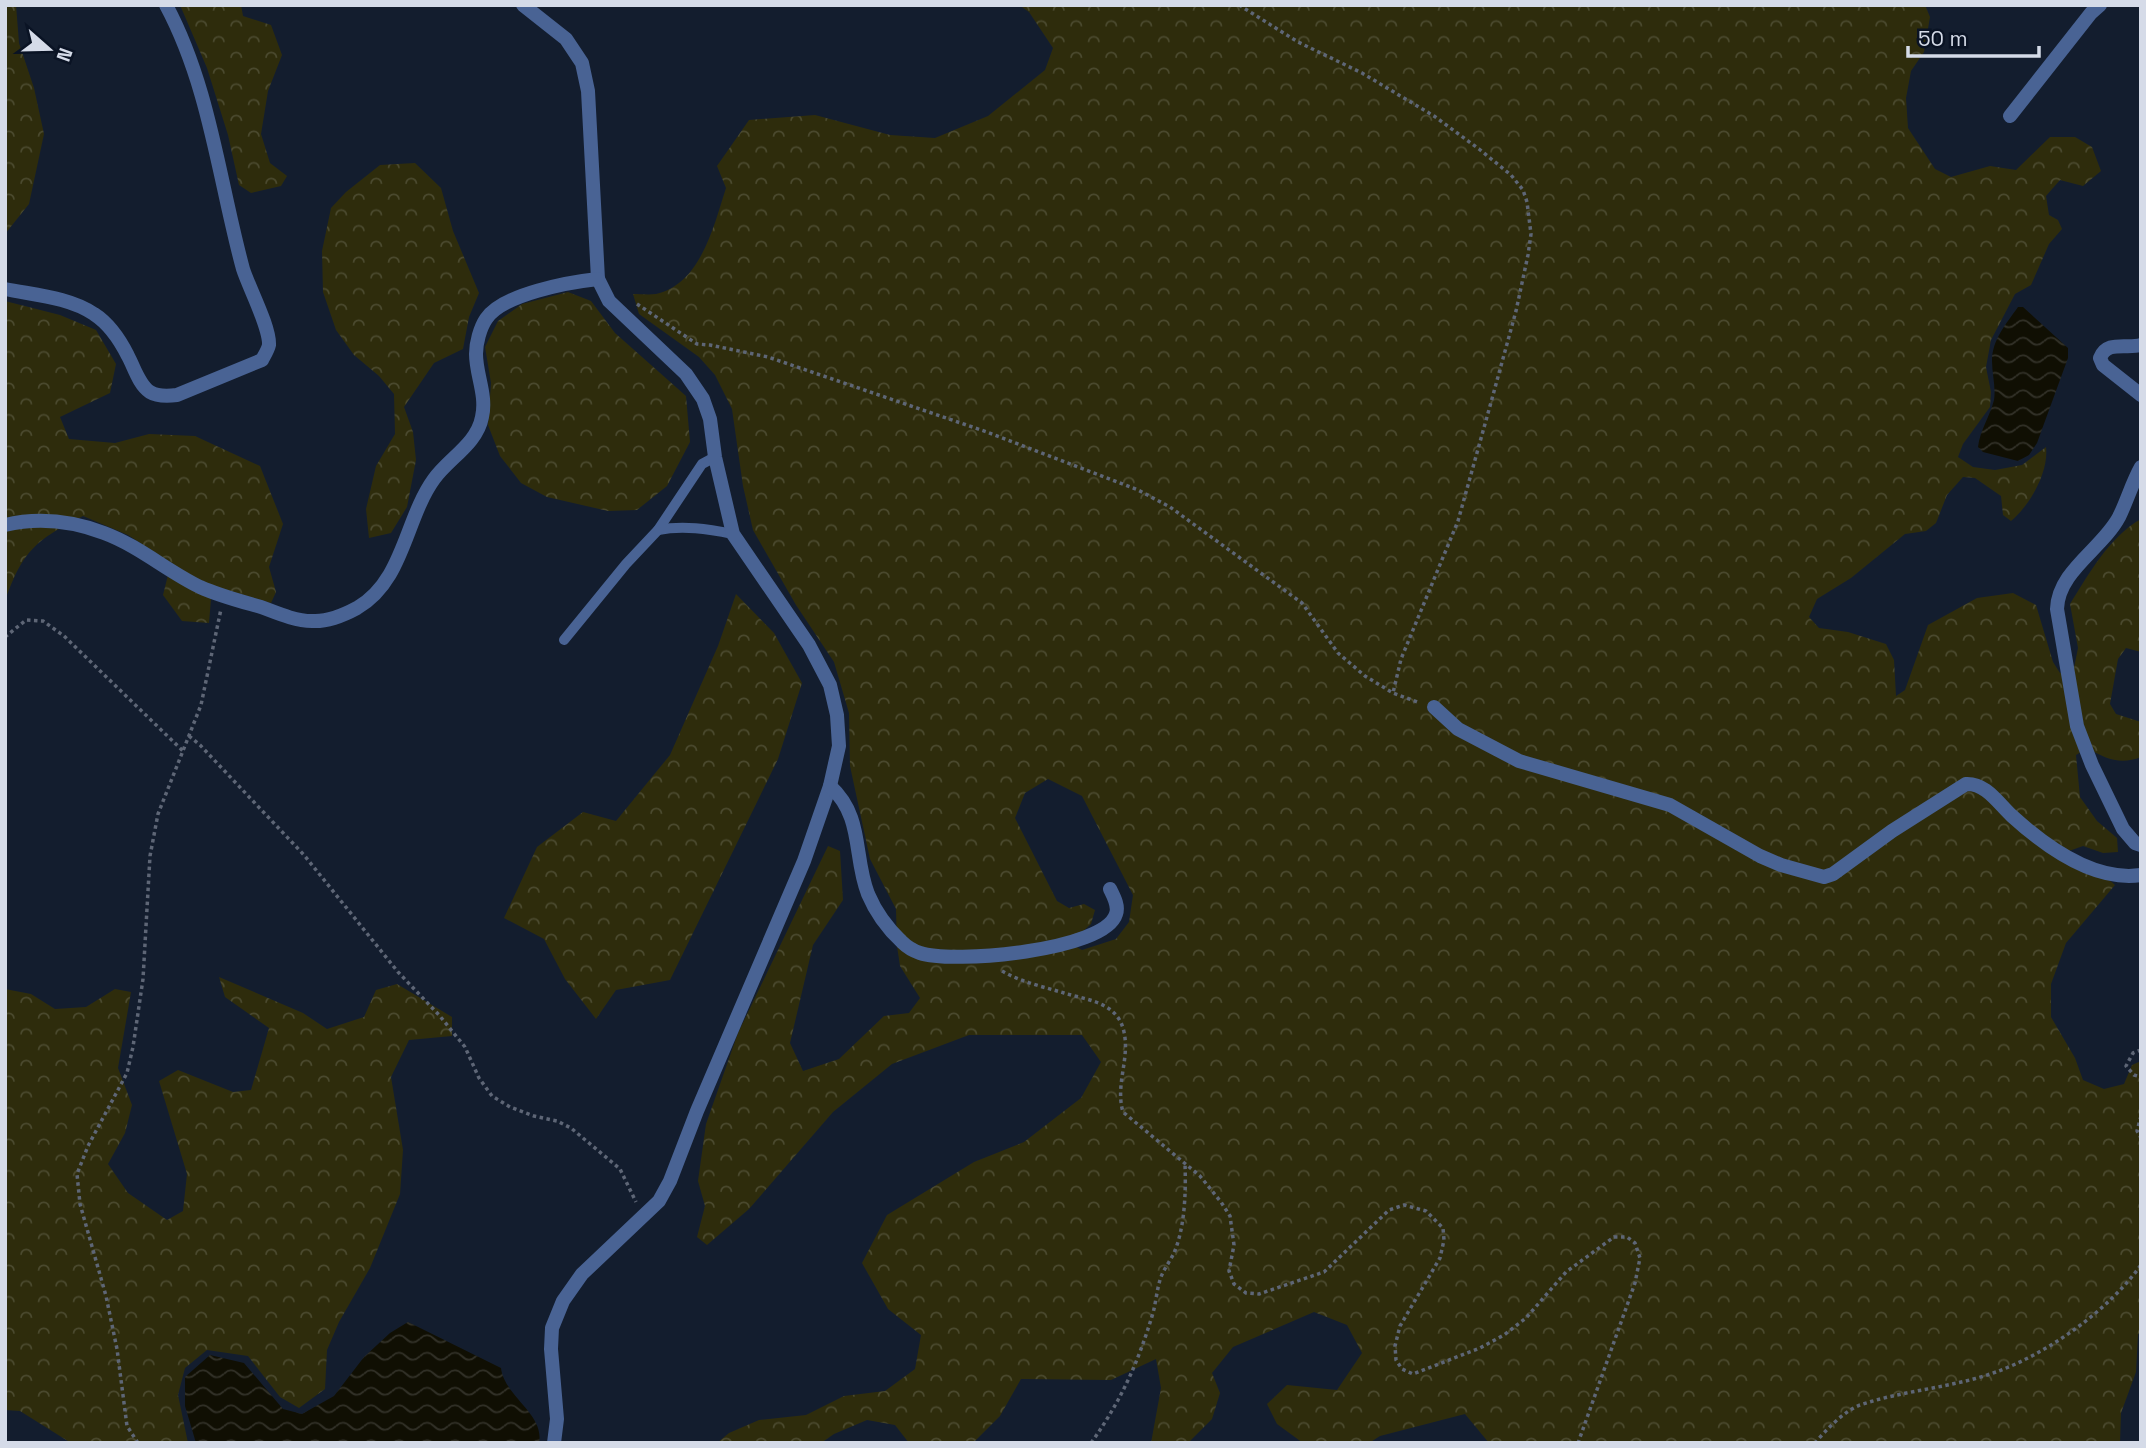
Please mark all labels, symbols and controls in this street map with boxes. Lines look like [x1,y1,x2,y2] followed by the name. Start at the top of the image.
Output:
[14,14,84,84] north arrow
[1908,14,2039,58] scale bar
[1918,25,1968,52] text: 50 m
[51,44,78,65] text: N

